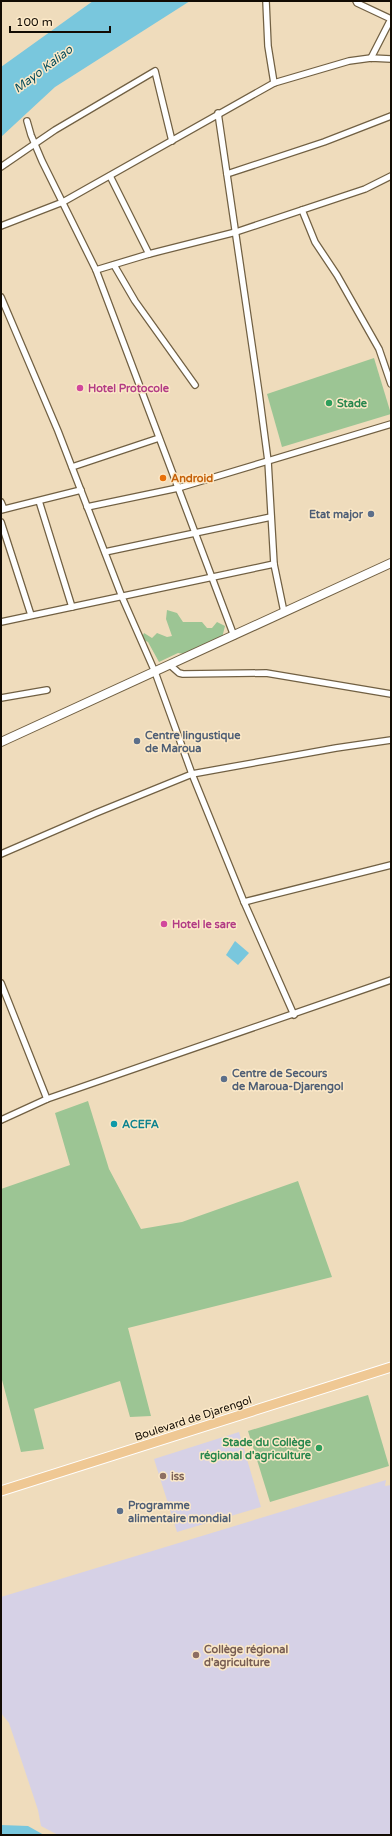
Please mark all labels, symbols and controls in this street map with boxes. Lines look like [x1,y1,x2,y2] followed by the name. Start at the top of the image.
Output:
[10,8,110,34] scale bar
[16,15,53,29] text: 100 m
[11,42,76,96] water label: Mayo Kaliao
[88,382,170,395] place label: Hotel Protocole
[75,383,85,393] marker: Hotel Protocole
[337,397,368,410] place label: Stade
[324,398,334,408] marker: Stade
[171,472,213,485] place label: Android
[158,473,168,483] marker: Android
[309,508,364,522] place label: Etat major
[366,509,376,519] marker: Etat major
[145,729,241,755] place label: Centre lingustique de Maroua
[132,736,142,746] marker: Centre lingustique de Maroua
[172,918,237,931] place label: Hotel le sare
[159,919,169,929] marker: Hotel le sare
[232,1067,344,1094] place label: Centre de Secours de Maroua-Djarengol
[219,1074,229,1084] marker: Centre de Secours de Maroua-Djarengol
[122,1118,159,1131] place label: ACEFA
[109,1119,119,1129] marker: ACEFA
[133,1393,253,1444] street label: Boulevard de Djarengol
[200,1436,312,1463] place label: Stade du Collège régional d'agriculture
[314,1443,324,1453] marker: Stade du Collège régional d'agriculture
[171,1470,185,1483] place label: iss
[158,1471,168,1481] marker: iss
[128,1499,231,1525] place label: Programme alimentaire mondial
[115,1506,125,1516] marker: Programme alimentaire mondial
[204,1643,288,1670] place label: Collège régional d'agriculture
[191,1650,201,1660] marker: Collège régional d'agriculture

